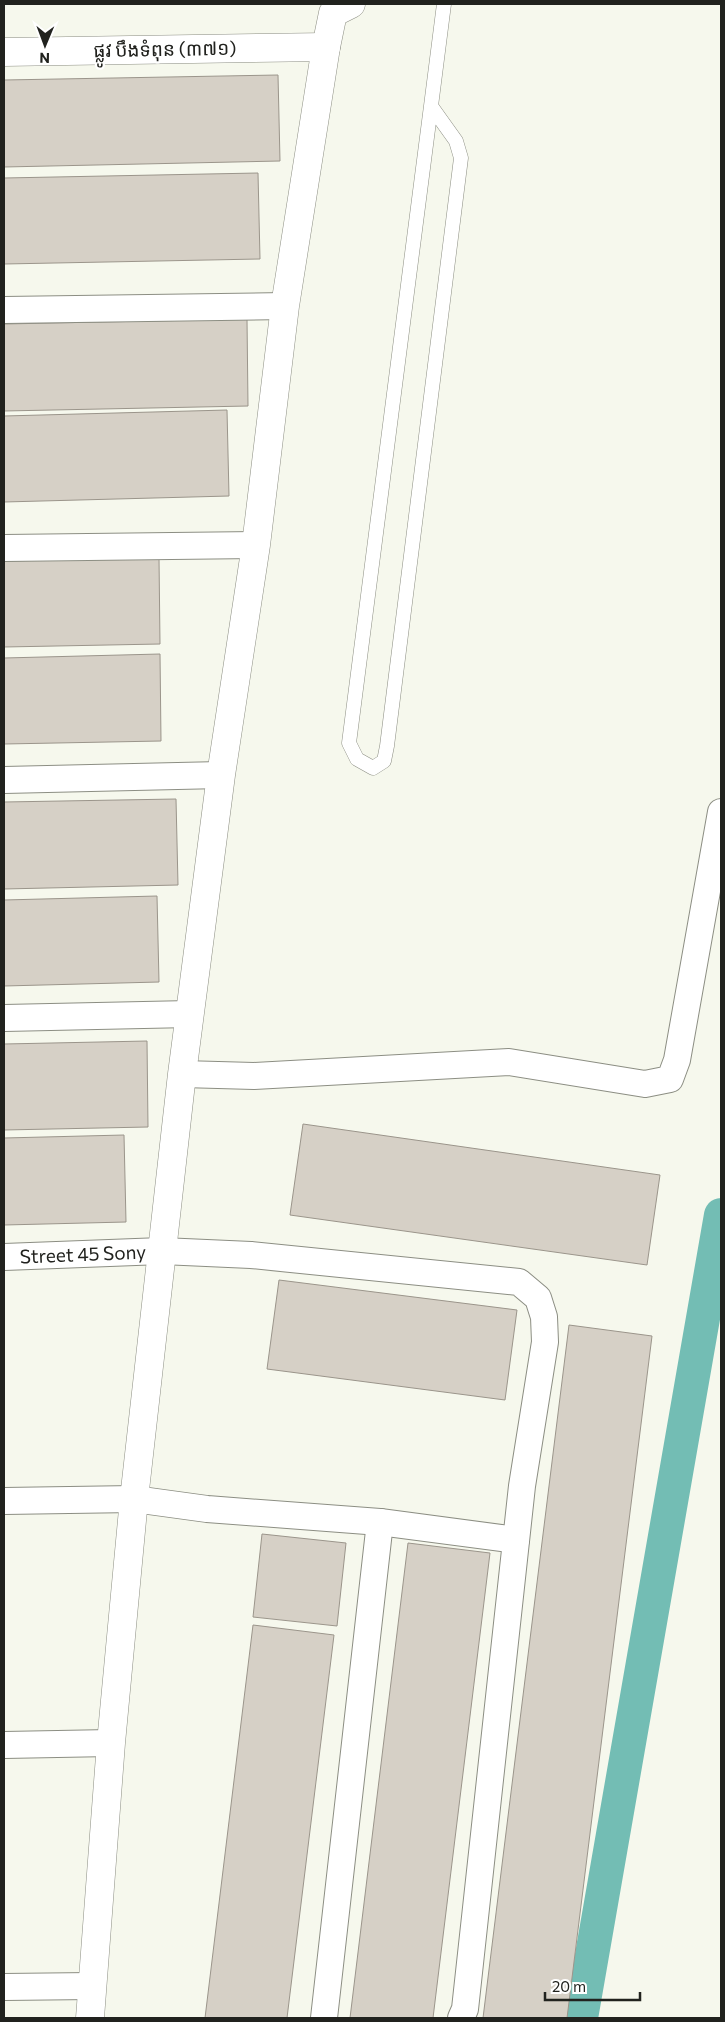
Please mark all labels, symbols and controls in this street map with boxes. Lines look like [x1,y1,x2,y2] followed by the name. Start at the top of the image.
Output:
[20,20,70,70] north arrow
[93,36,237,68] street label: ផ្លូវ បឹងទំពុន (៣៧១)
[39,50,50,67] text: N
[19,1240,147,1267] street label: Street 45 Sony
[545,1970,640,2002] scale bar
[552,1977,586,1995] text: 20 m

